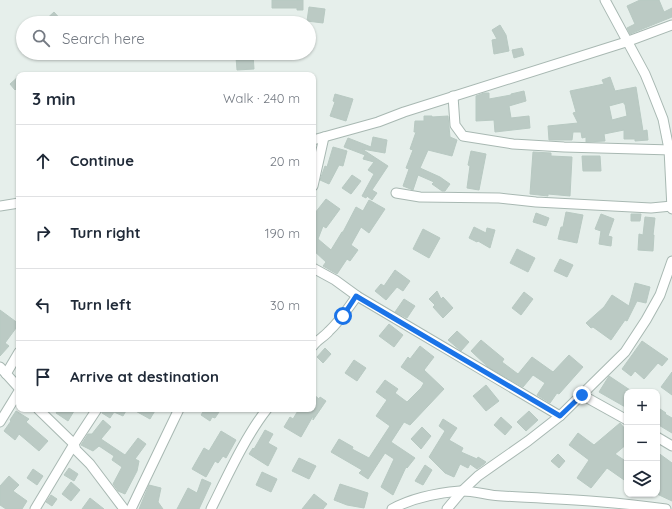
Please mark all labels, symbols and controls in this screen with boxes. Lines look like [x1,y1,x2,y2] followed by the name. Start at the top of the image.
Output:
[16,16,316,60] search box
[30,27,52,49] icon: search
[62,29,145,48] text: Search here
[32,88,76,109] text: 3 min
[223,90,300,106] text: Walk · 240 m
[32,150,54,172] icon: ahead
[70,151,134,170] text: Continue
[270,153,300,169] text: 20 m
[32,222,54,244] icon: right
[70,223,141,242] text: Turn right
[265,225,300,241] text: 190 m
[32,294,54,316] icon: left
[70,295,132,314] text: Turn left
[270,297,300,313] text: 30 m
[334,307,352,325] route start
[32,366,54,388] icon: arrive
[70,367,219,386] text: Arrive at destination
[573,386,591,404] route end
[624,389,660,497] map controls
[624,389,660,425] button: +
[624,425,660,461] button: −
[624,461,660,497] button: layers

